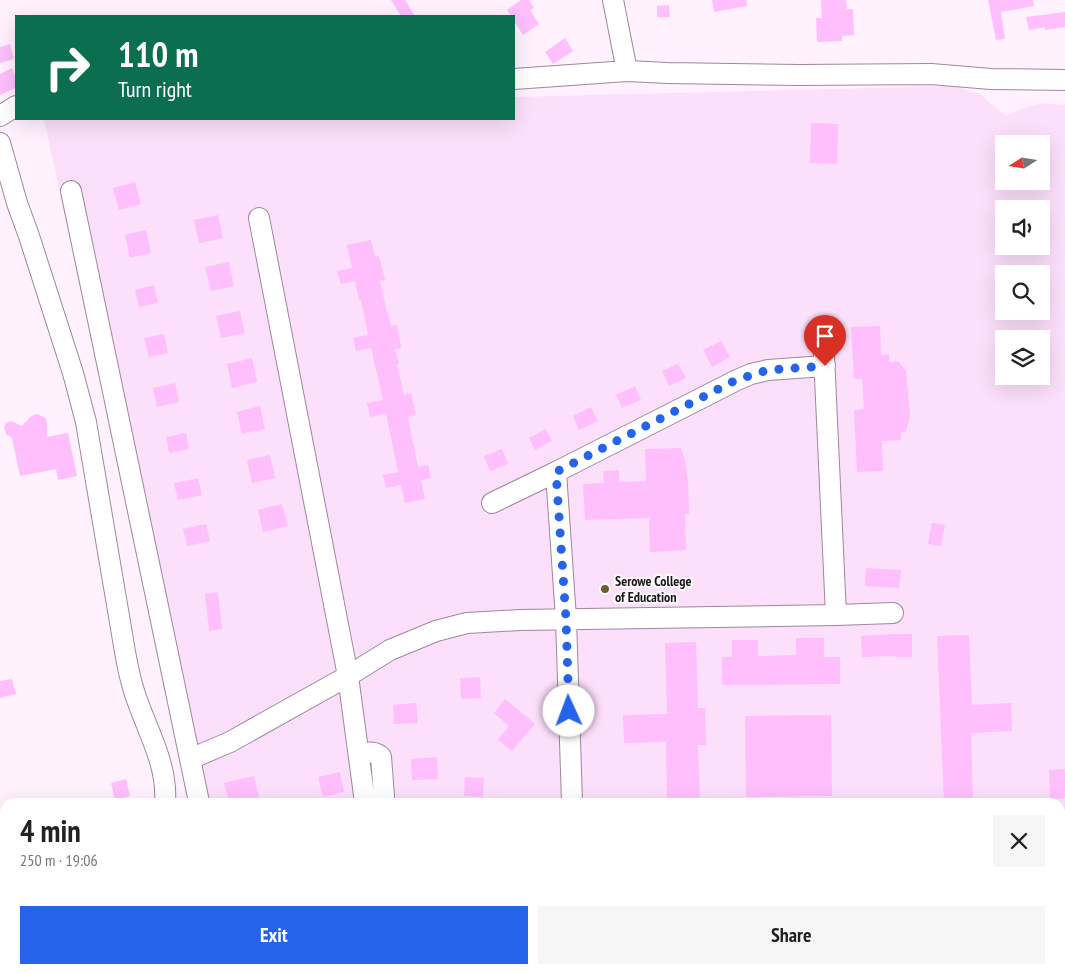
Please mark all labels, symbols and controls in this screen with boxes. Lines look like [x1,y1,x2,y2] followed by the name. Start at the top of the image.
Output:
[118,31,199,77] text: 110 m
[35,35,100,100] icon: right
[118,75,192,103] text: Turn right
[995,135,1050,190] north arrow
[995,135,1050,385] map controls
[995,200,1050,255] button: sound
[995,265,1050,320] button: search
[804,315,846,366] pin
[811,322,839,350] icon: arrive
[995,330,1050,385] button: layers
[615,572,692,606] place label: Serowe College of Education
[599,583,611,595] marker: Serowe College of Education
[542,684,594,736] position arrow
[20,811,81,850] text: 4 min
[993,815,1045,867] button: close
[20,850,98,870] text: 250 m · 19:06
[20,906,528,964] button: Exit
[538,906,1045,964] button: Share

